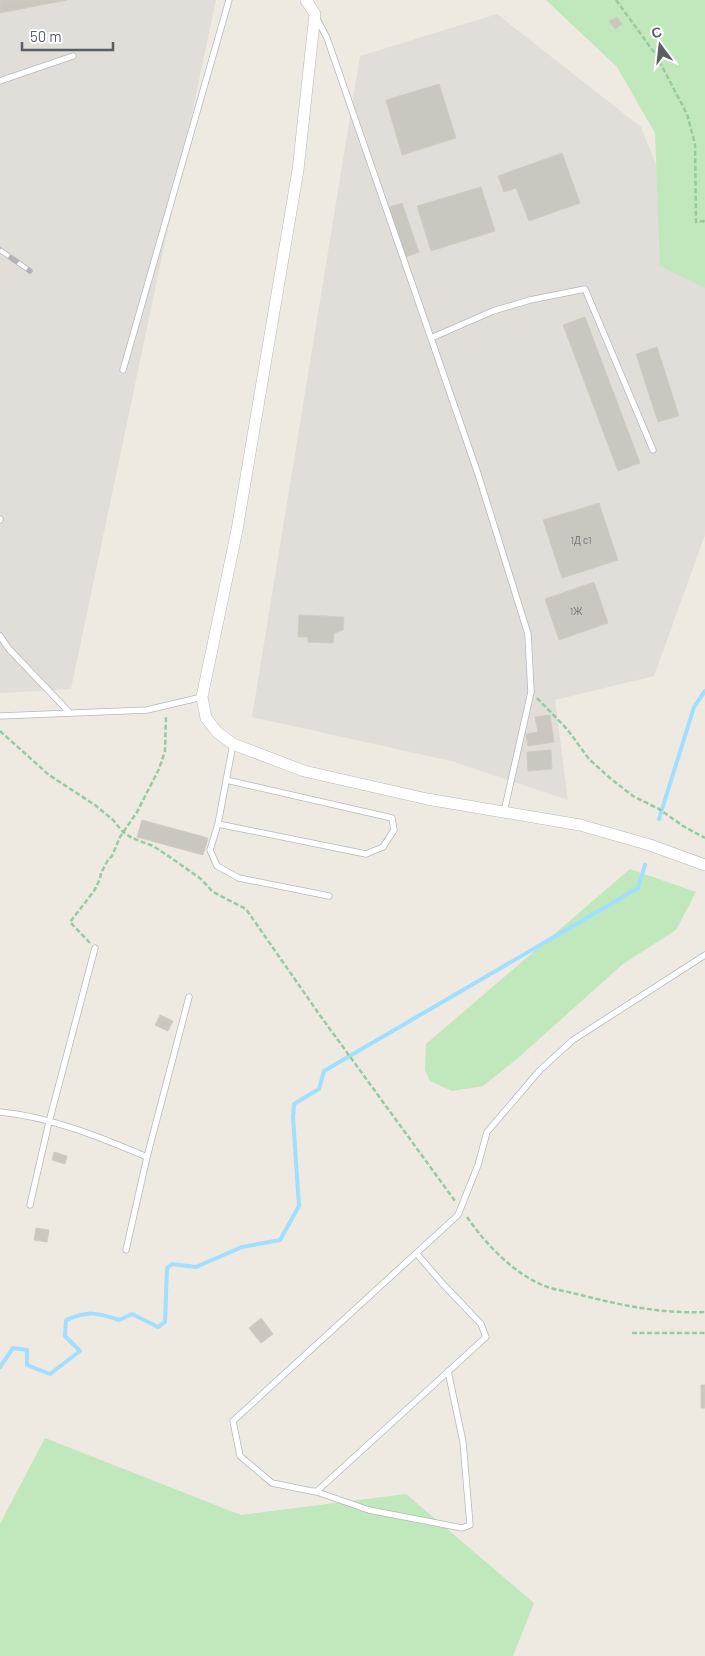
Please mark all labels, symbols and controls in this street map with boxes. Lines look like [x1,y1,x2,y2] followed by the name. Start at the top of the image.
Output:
[22,20,114,52] scale bar
[635,20,685,70] north arrow
[649,22,664,41] text: С
[30,27,62,45] text: 50 m
[571,534,591,546] house number: 1Д с1
[570,605,583,617] house number: 1Ж

